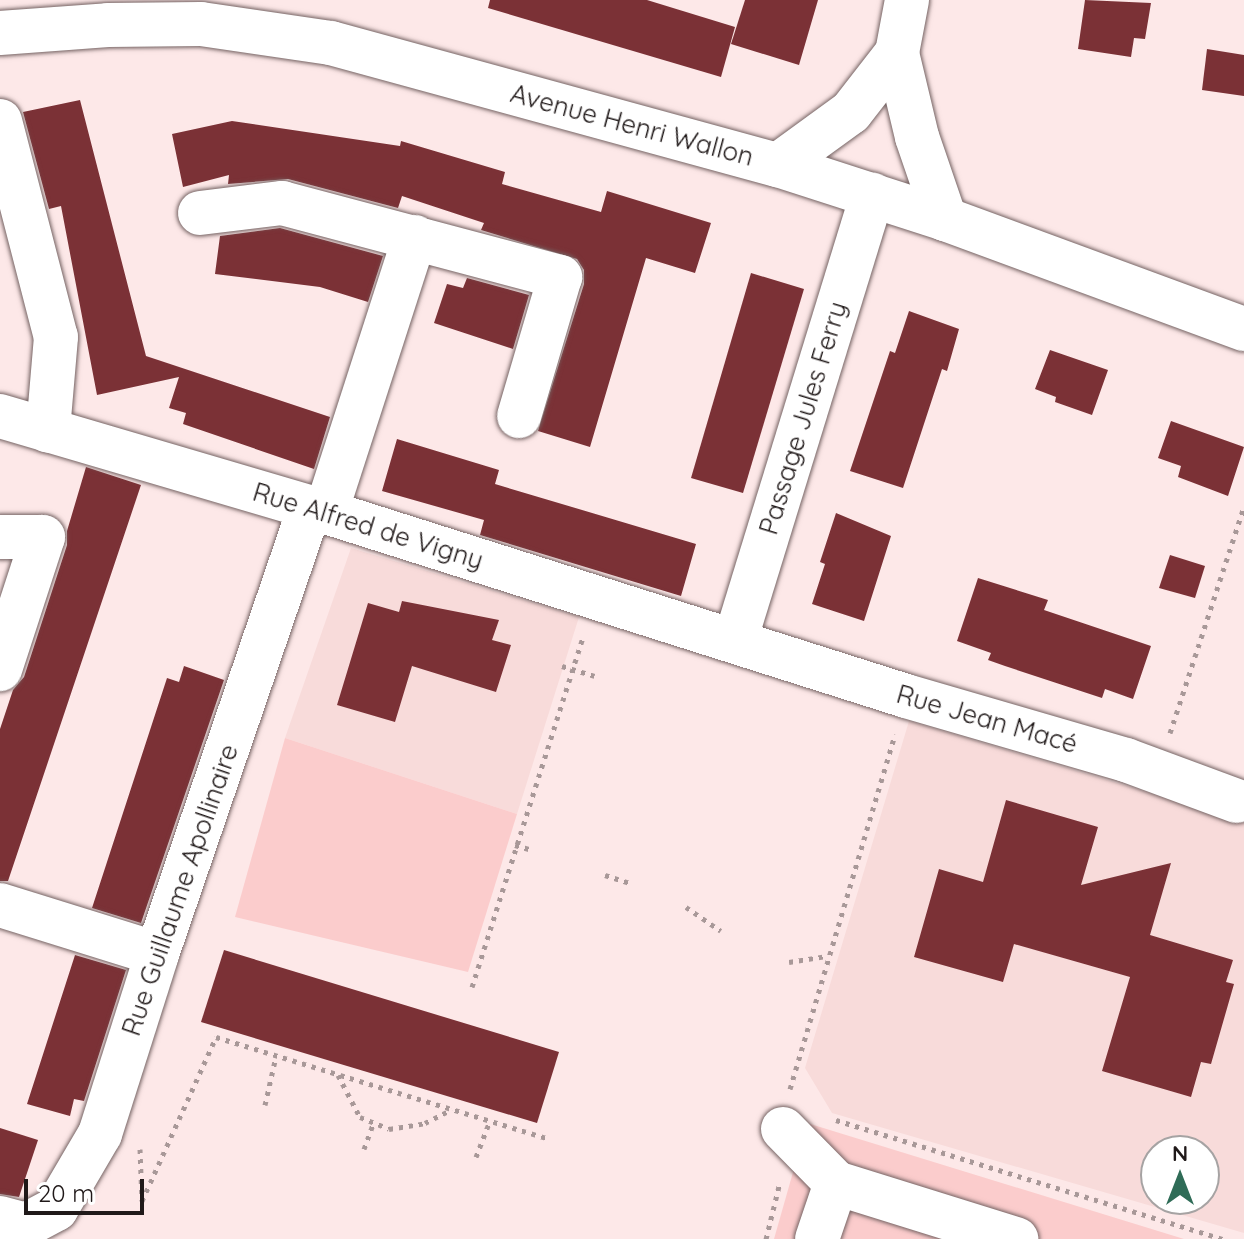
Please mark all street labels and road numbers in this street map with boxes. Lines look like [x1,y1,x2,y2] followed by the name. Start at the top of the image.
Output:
[507,78,757,172] street label: Avenue Henri Wallon
[753,298,853,538] street label: Passage Jules Ferry
[249,476,487,576] street label: Rue Alfred de Vigny
[893,678,1081,760] street label: Rue Jean Macé
[115,740,245,1040] street label: Rue Guillaume Apollinaire

